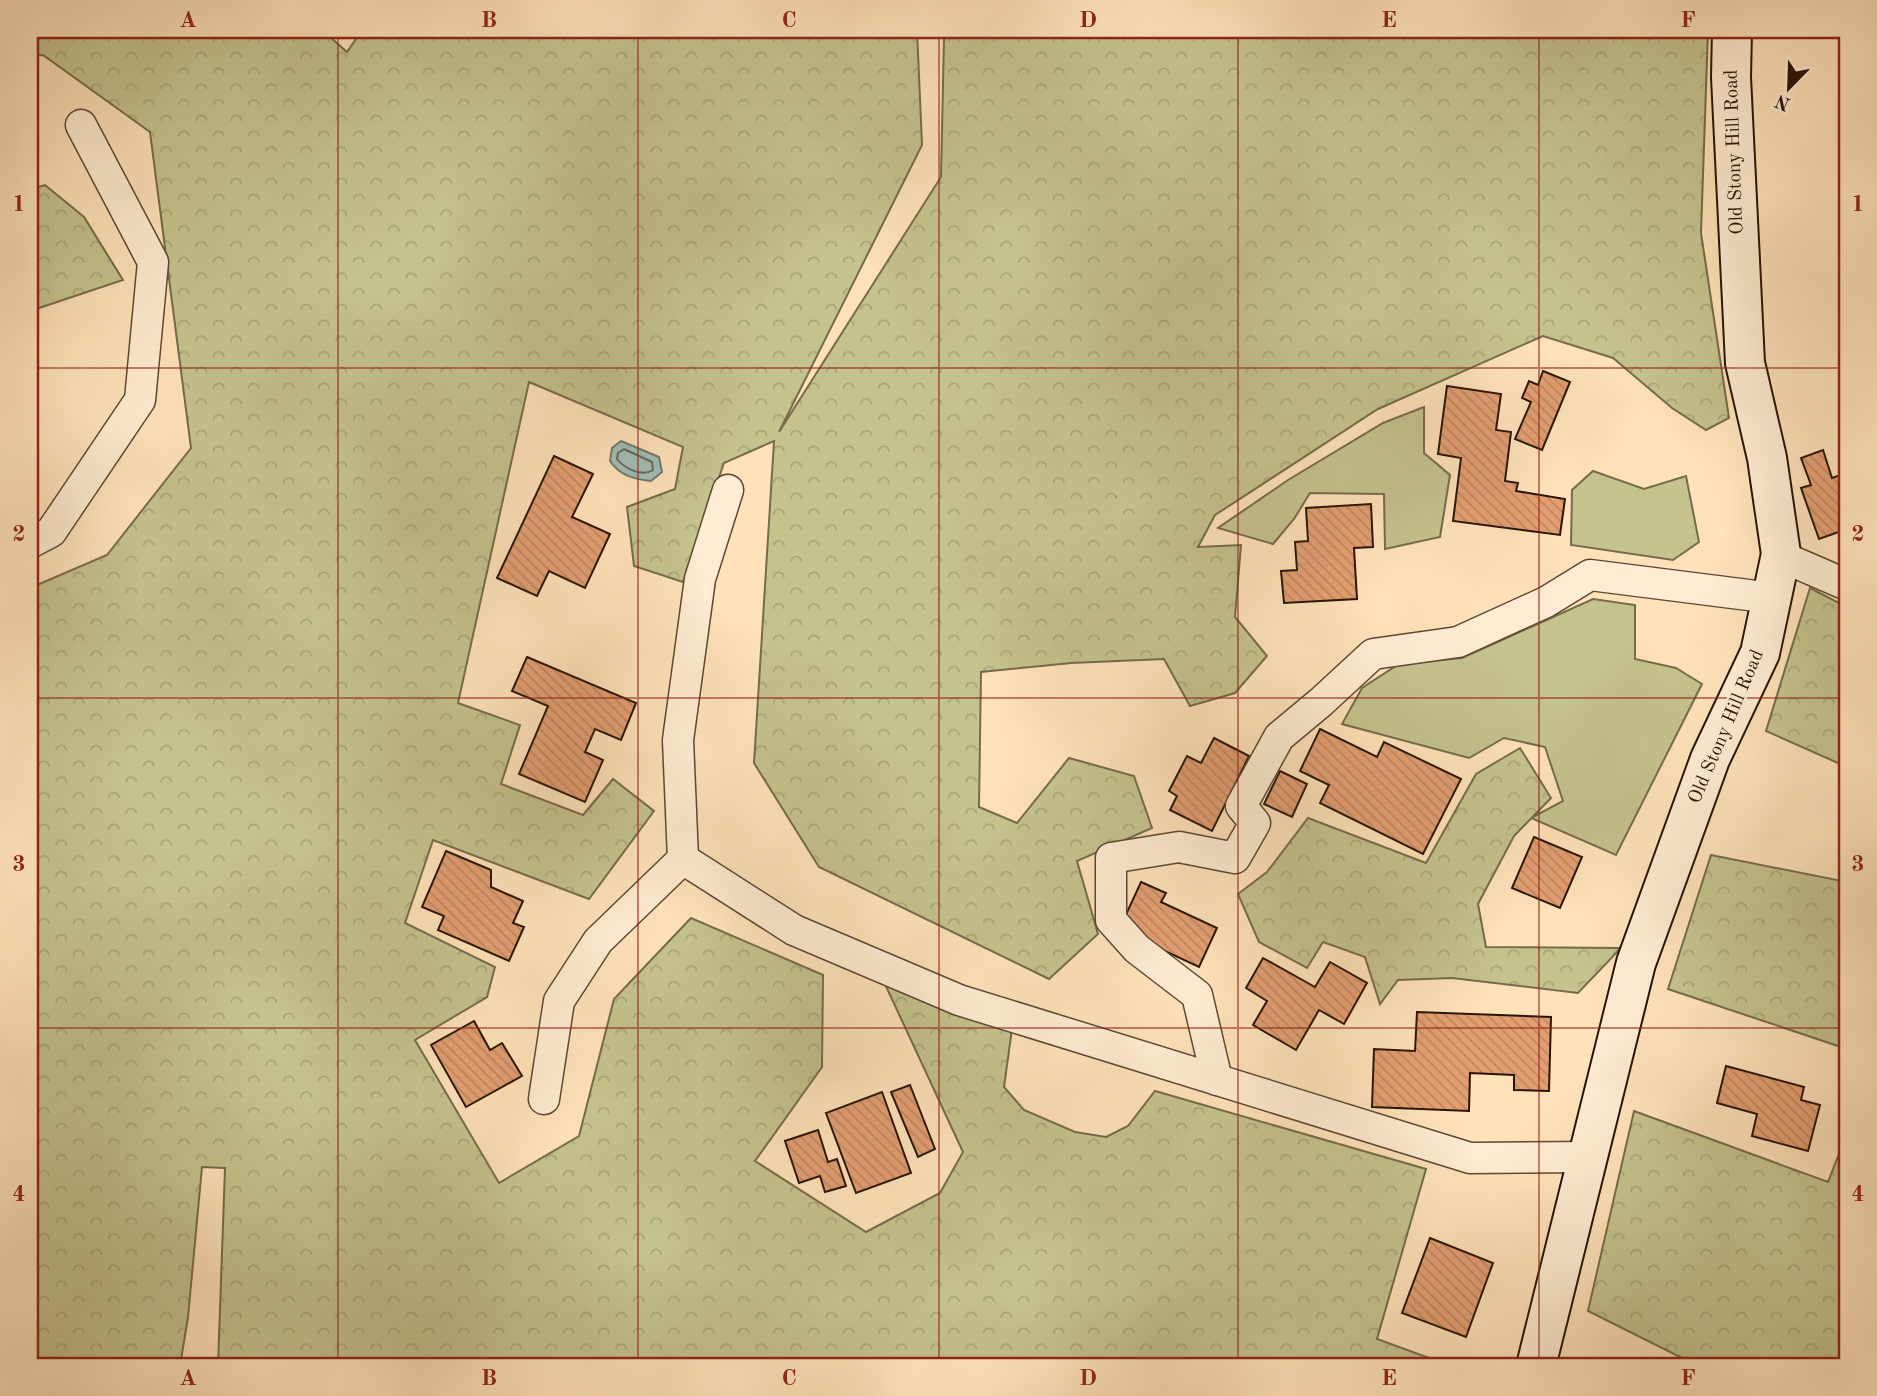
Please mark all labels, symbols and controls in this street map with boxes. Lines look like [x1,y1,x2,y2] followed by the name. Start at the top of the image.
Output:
[179,9,197,32] text: A
[481,9,497,32] text: B
[781,9,797,32] text: C
[1079,9,1097,32] text: D
[1381,9,1397,32] text: E
[1680,9,1696,32] text: F
[1755,52,1825,122] north arrow
[1723,69,1747,235] street label: Old Stony Hill Road
[1773,90,1794,113] text: N
[12,193,26,216] text: 1
[1851,193,1865,216] text: 1
[12,523,26,546] text: 2
[1851,523,1865,546] text: 2
[1686,647,1768,807] street label: Old Stony Hill Road
[12,853,26,876] text: 3
[1851,853,1865,876] text: 3
[12,1183,26,1206] text: 4
[1851,1183,1865,1206] text: 4
[179,1367,197,1390] text: A
[481,1367,497,1390] text: B
[781,1367,797,1390] text: C
[1079,1367,1097,1390] text: D
[1381,1367,1397,1390] text: E
[1680,1367,1696,1390] text: F

